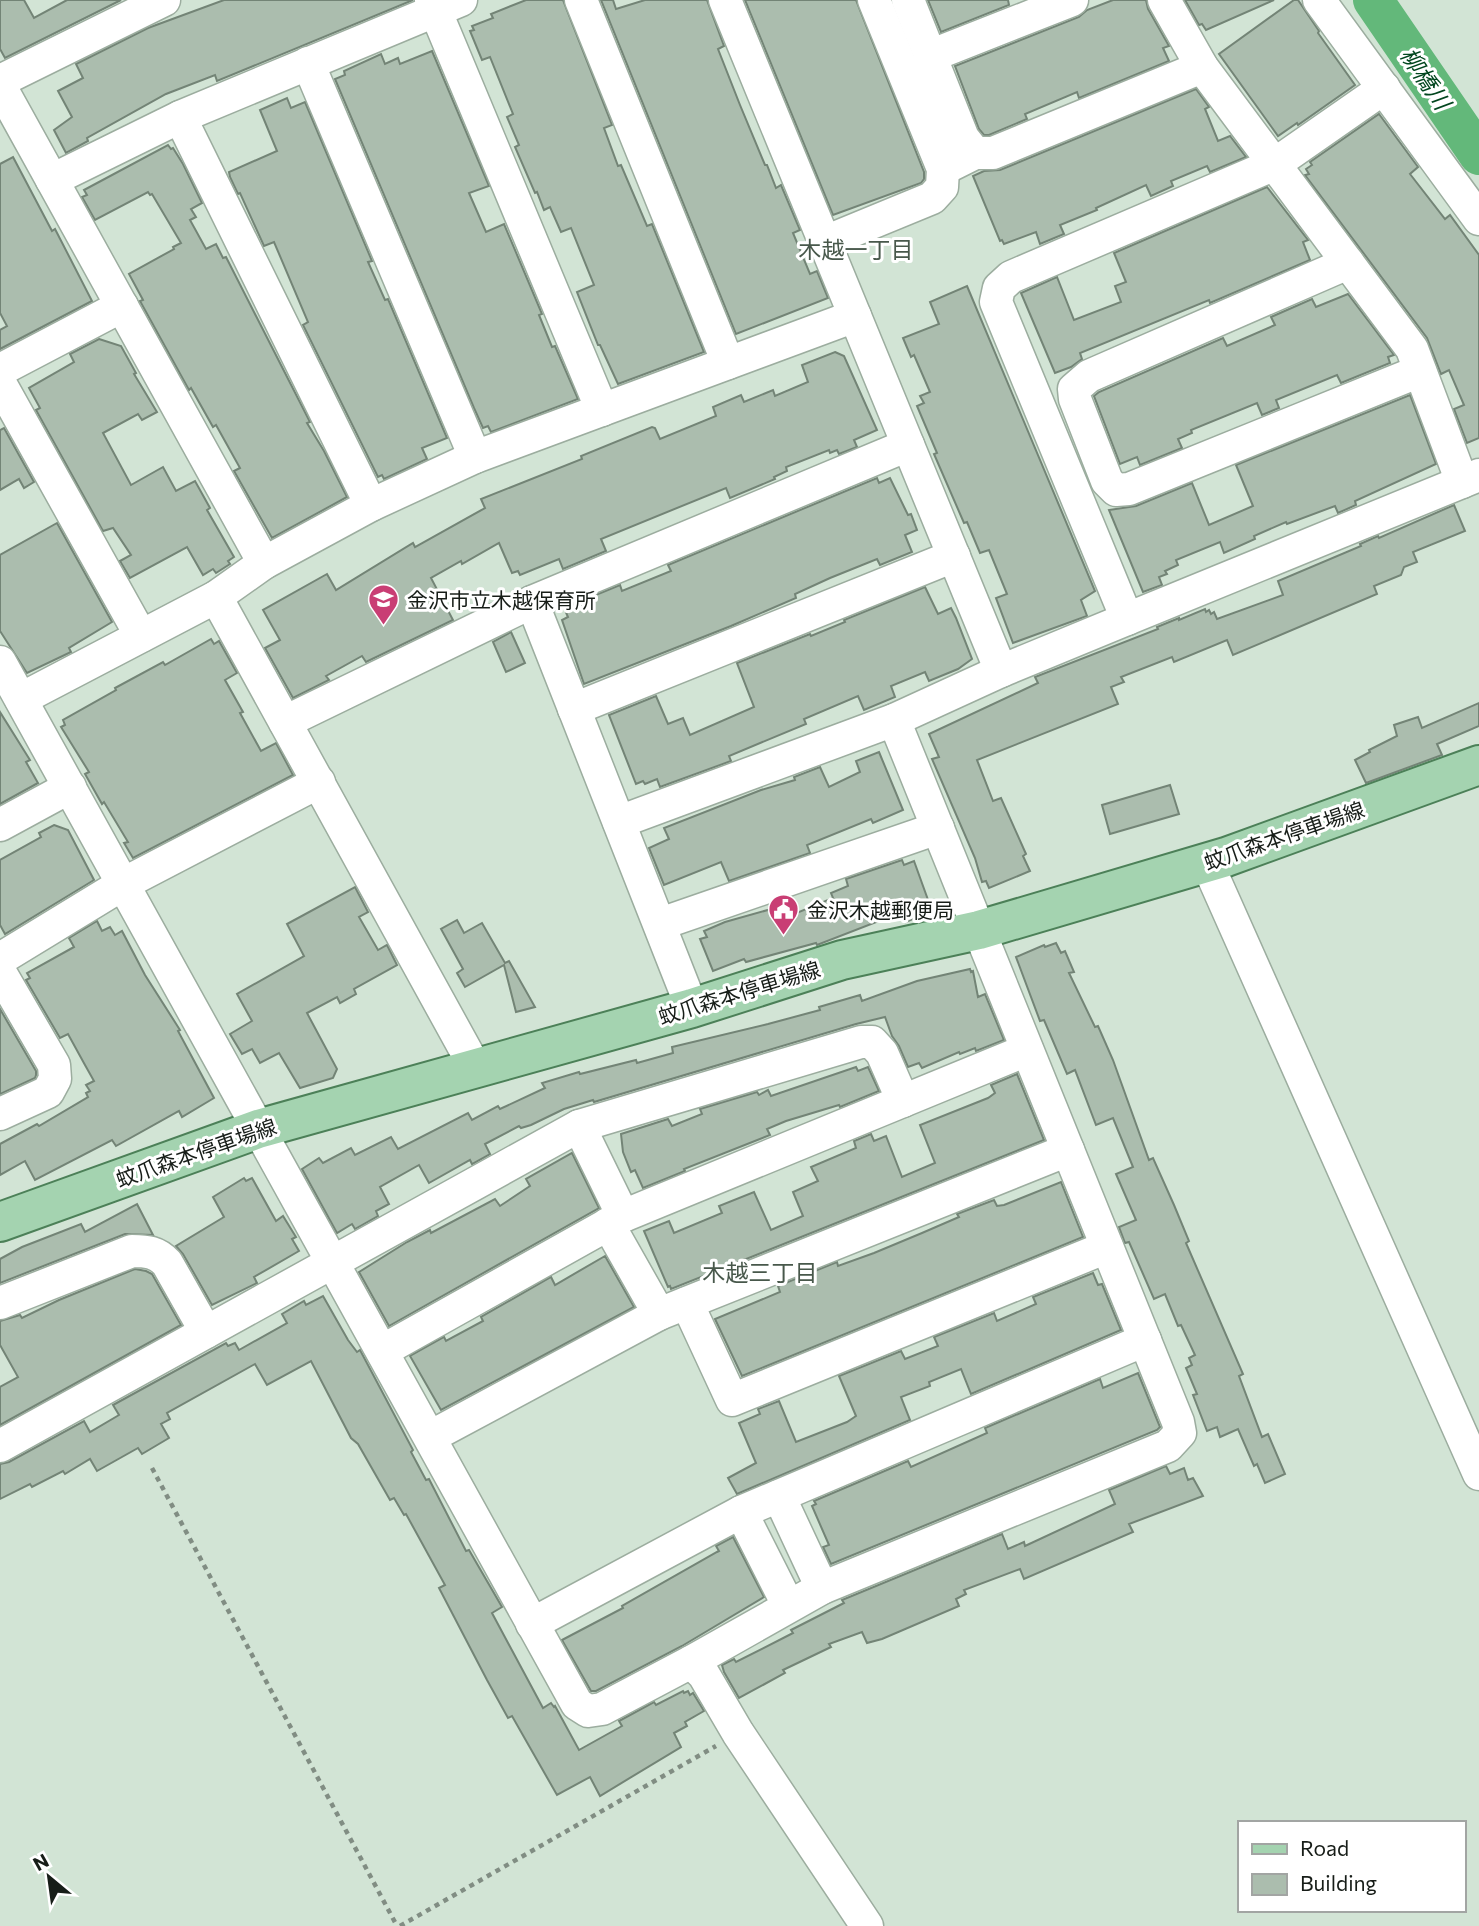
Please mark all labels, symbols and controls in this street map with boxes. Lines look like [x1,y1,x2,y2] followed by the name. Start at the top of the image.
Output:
[1395,42,1459,117] water label: 柳橋川
[799,235,914,263] district label: 木越一丁目
[367,582,401,626] school or university icon: 金沢市立木越保育所
[407,587,596,612] place label: 金沢市立木越保育所
[1201,796,1367,874] street label: 蚊爪森本停車場線
[767,892,801,936] public building icon: 金沢木越郵便局
[807,897,954,922] place label: 金沢木越郵便局
[655,955,823,1029] street label: 蚊爪森本停車場線
[113,1113,279,1191] street label: 蚊爪森本停車場線
[703,1258,818,1286] district label: 木越三丁目
[1238,1821,1465,1912] legend
[1300,1835,1349,1860] text: Road
[14,1842,84,1912] north arrow
[29,1848,52,1875] text: N
[1300,1870,1377,1895] text: Building

